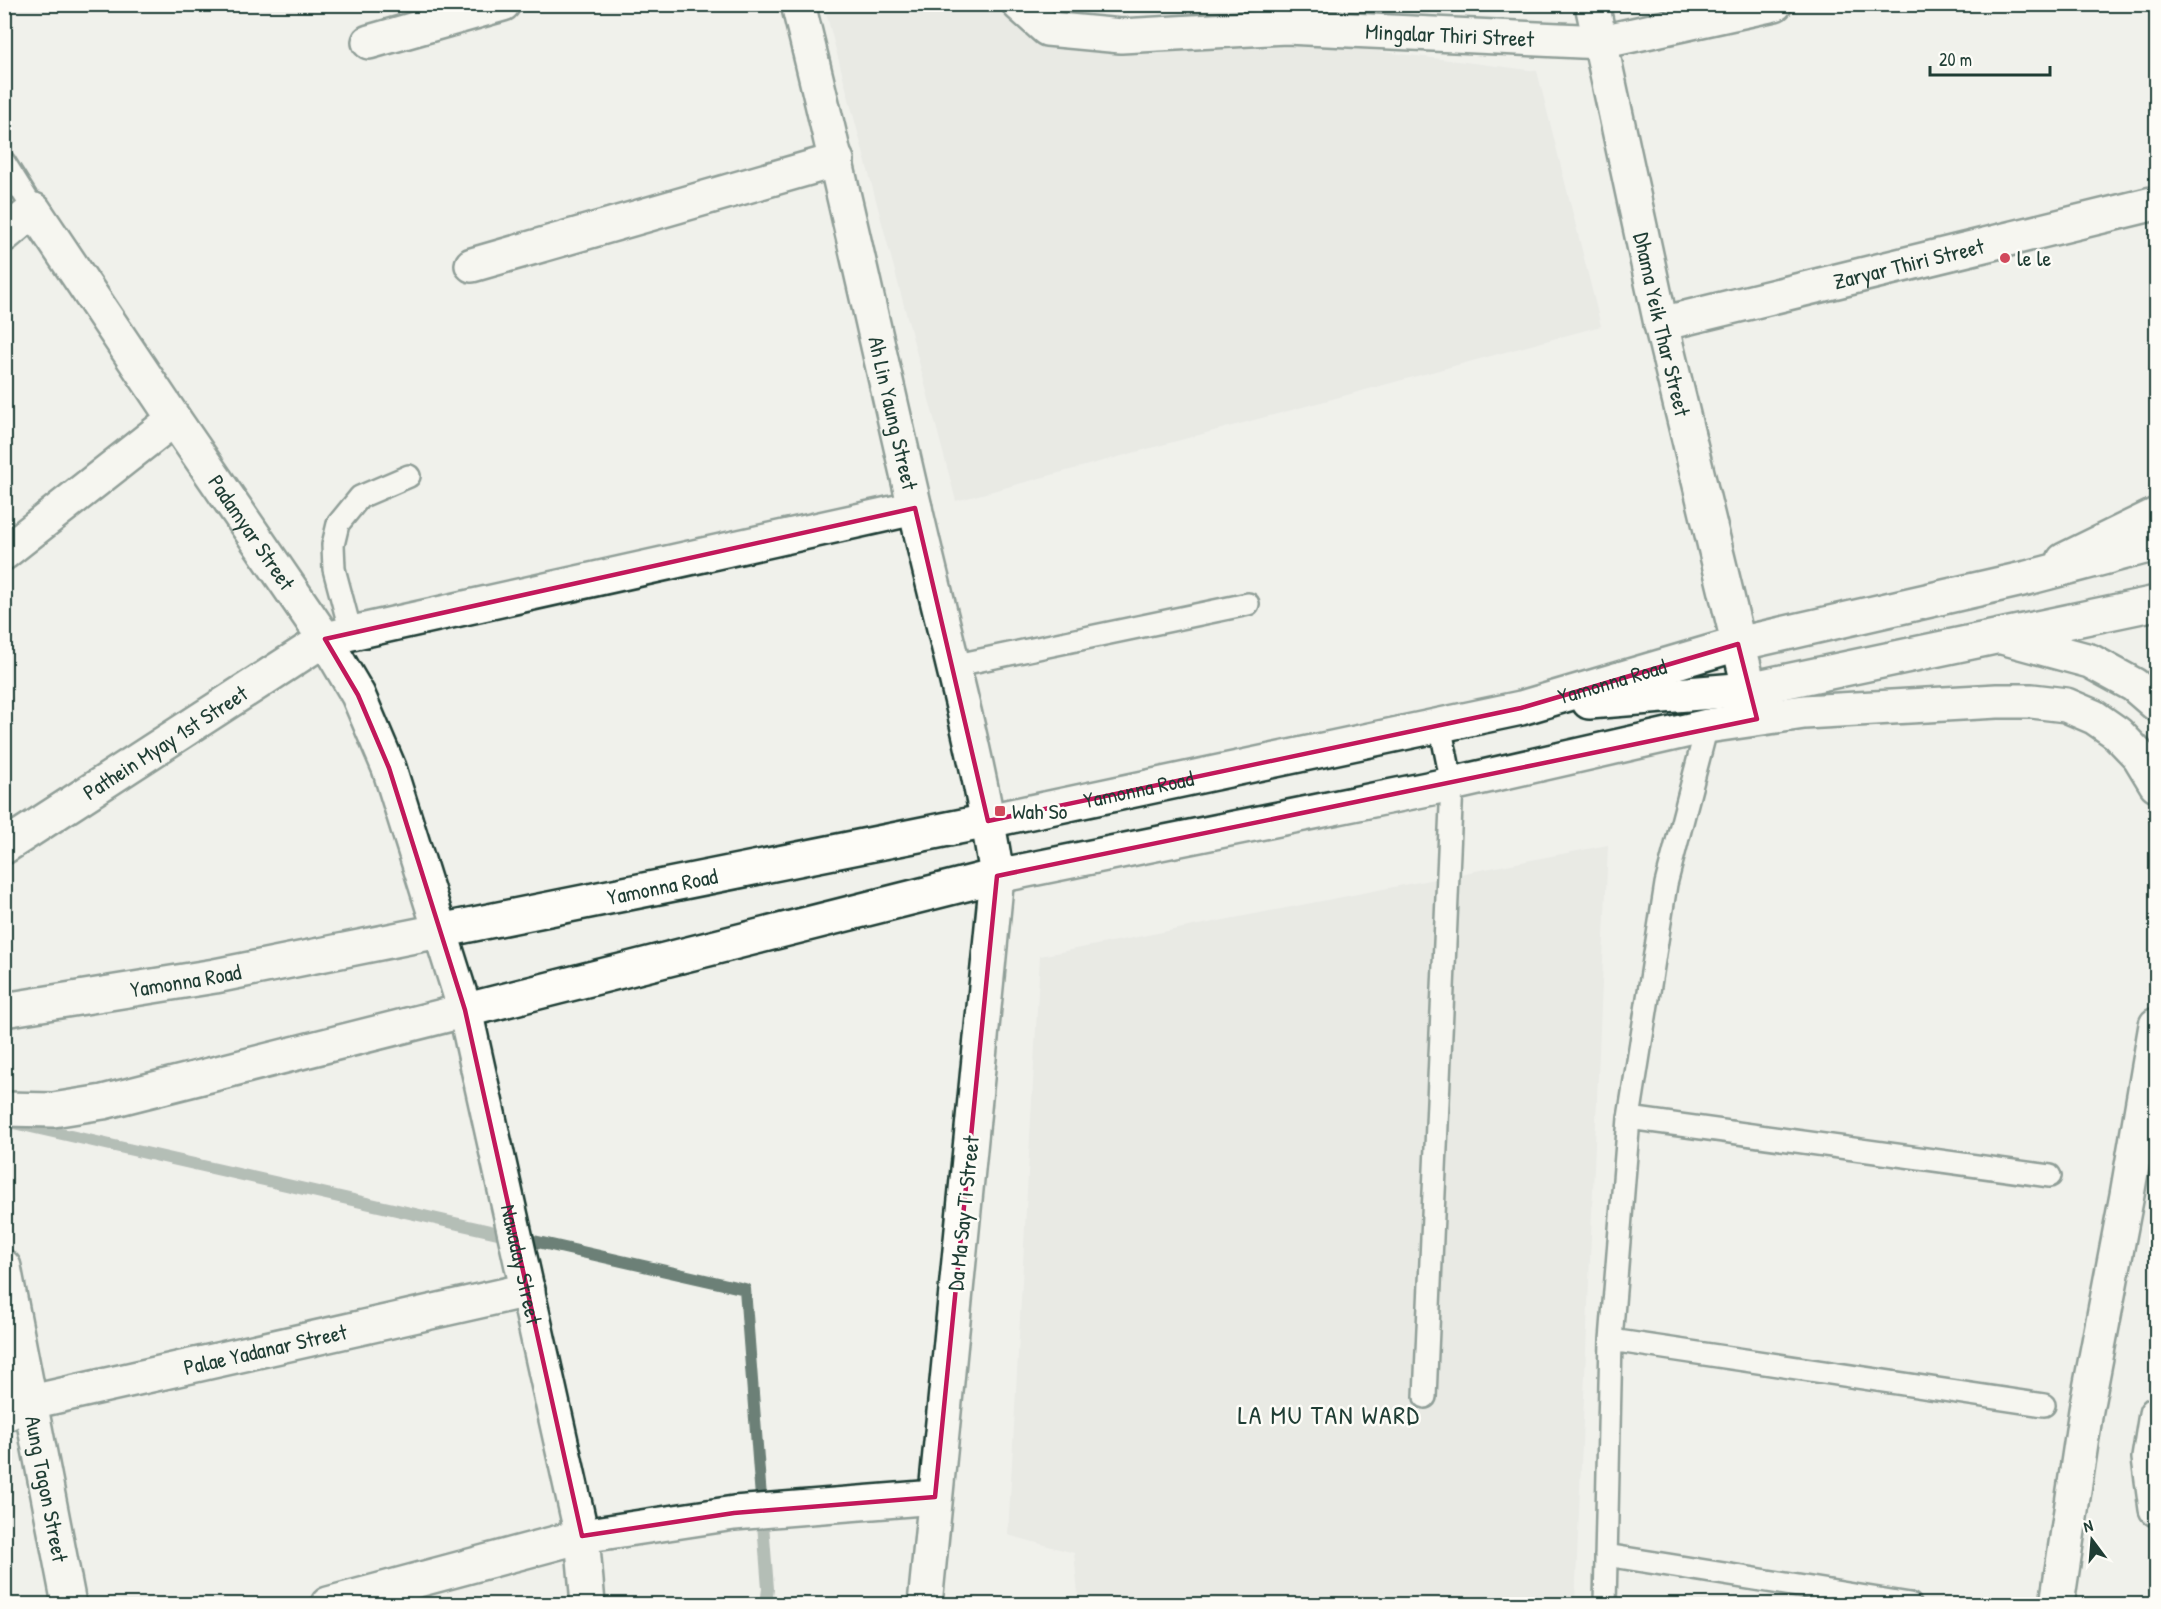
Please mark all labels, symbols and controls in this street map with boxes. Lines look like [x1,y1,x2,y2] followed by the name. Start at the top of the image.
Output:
[1365,16,1535,54] street label: Mingalar Thiri Street
[1930,39,2050,77] scale bar
[1939,47,1972,72] text: 20 m
[1627,230,1698,420] street label: Dhama Yeik Thar Street
[1830,230,1987,296] street label: Zaryar Thiri Street
[2017,243,2052,273] place label: le le
[1998,251,2012,265] marker: le le
[861,333,925,493] street label: Ah Lin Yaung Street
[201,468,302,596] street label: Padamyar Street
[1554,651,1670,711] street label: Yamonna Road
[77,678,254,807] street label: Pathein Myay 1st Street
[1081,763,1197,815] street label: Yamonna Road
[1012,796,1068,826] place label: Wah So
[993,804,1007,818] marker: Wah So
[605,861,721,912] street label: Yamonna Road
[128,956,244,1004] street label: Yamonna Road
[940,1134,986,1292] street label: Da Ma Say Ti Street
[494,1202,550,1328] street label: Nawaday Street
[181,1316,350,1382] street label: Palae Yadanar Street
[1238,1397,1420,1432] district label: LA MU TAN WARD
[18,1413,76,1565] street label: Aung Tagon Street
[2062,1510,2122,1570] north arrow
[2081,1514,2095,1537] text: N

